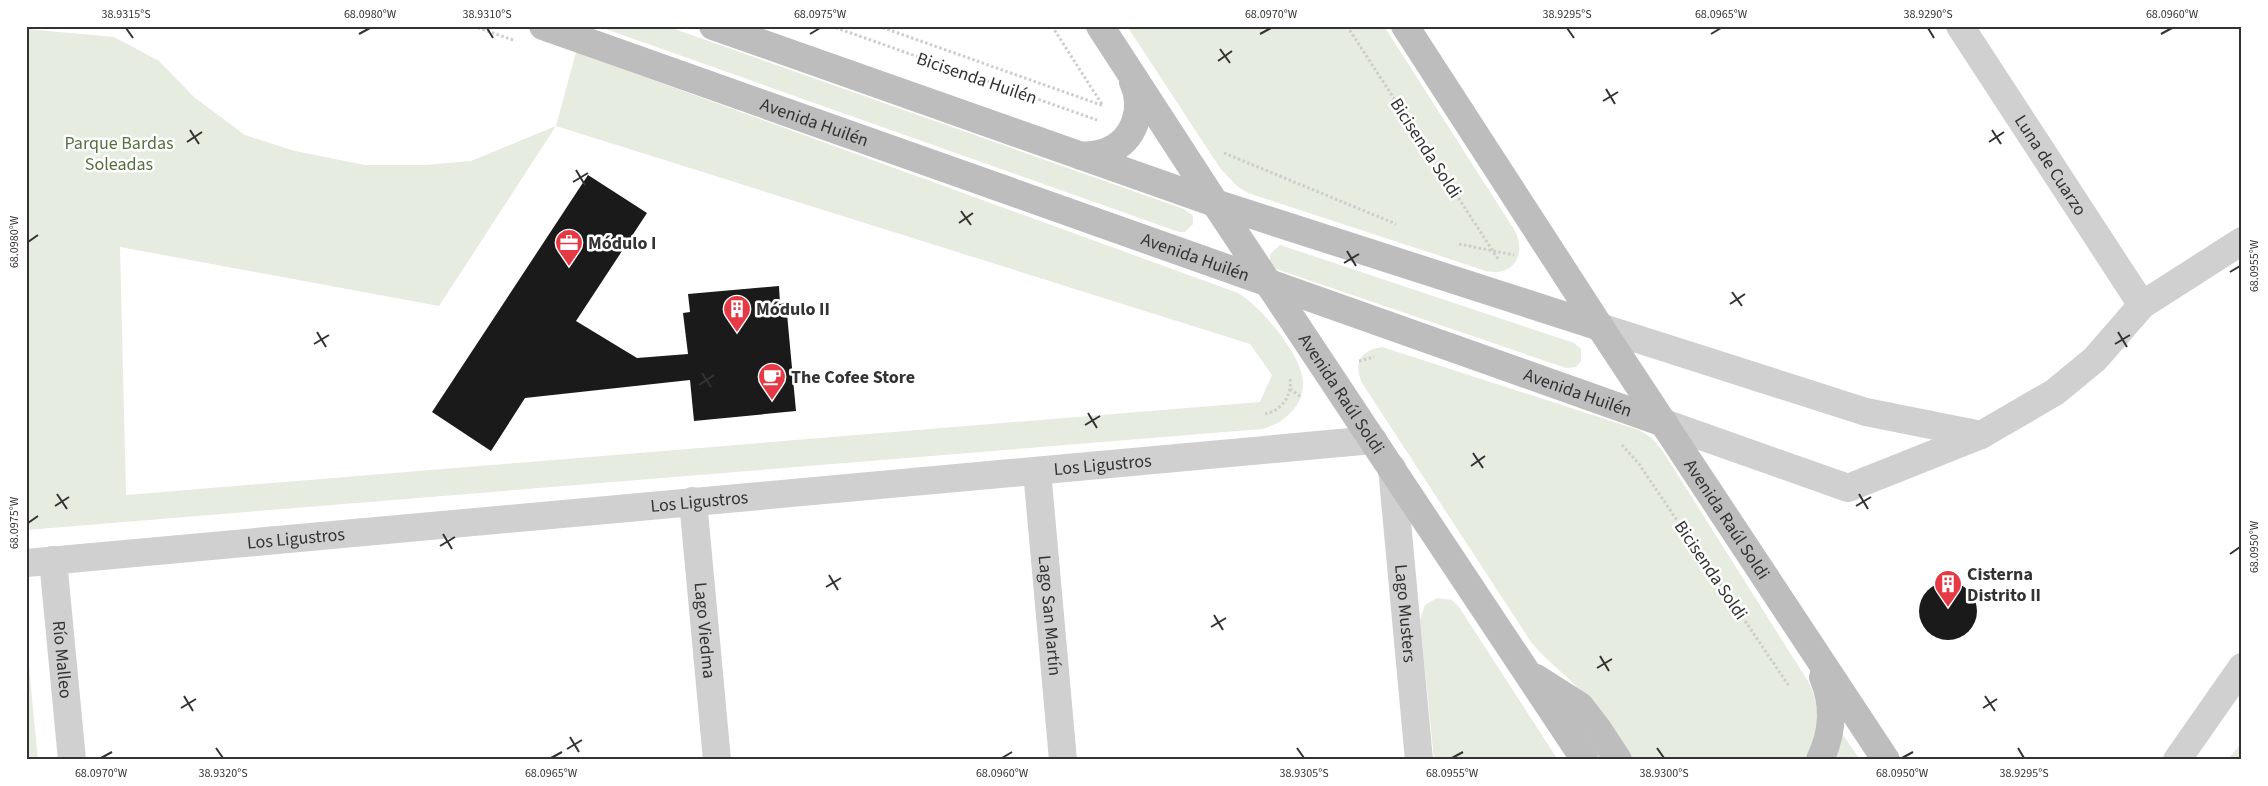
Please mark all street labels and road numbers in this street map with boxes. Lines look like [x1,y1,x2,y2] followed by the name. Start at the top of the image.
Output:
[913,46,1040,111] street label: Bicisenda Huilén
[757,92,872,153] street label: Avenida Huilén
[1384,93,1467,203] street label: Bicisenda Soldi
[2008,110,2092,221] street label: Luna de Cuarzo
[1138,227,1253,288] street label: Avenida Huilén
[1292,329,1390,459] street label: Avenida Raúl Soldi
[1520,362,1635,424] street label: Avenida Huilén
[1053,448,1153,482] street label: Los Ligustros
[1678,454,1775,585] street label: Avenida Raúl Soldi
[649,485,749,519] street label: Los Ligustros
[1668,516,1753,625] street label: Bicisenda Soldi
[246,522,346,556] street label: Los Ligustros
[1032,554,1067,677] street label: Lago San Martín
[1388,563,1422,664] street label: Lago Musters
[688,581,721,680] street label: Lago Viedma
[46,620,78,700] street label: Río Malleo

